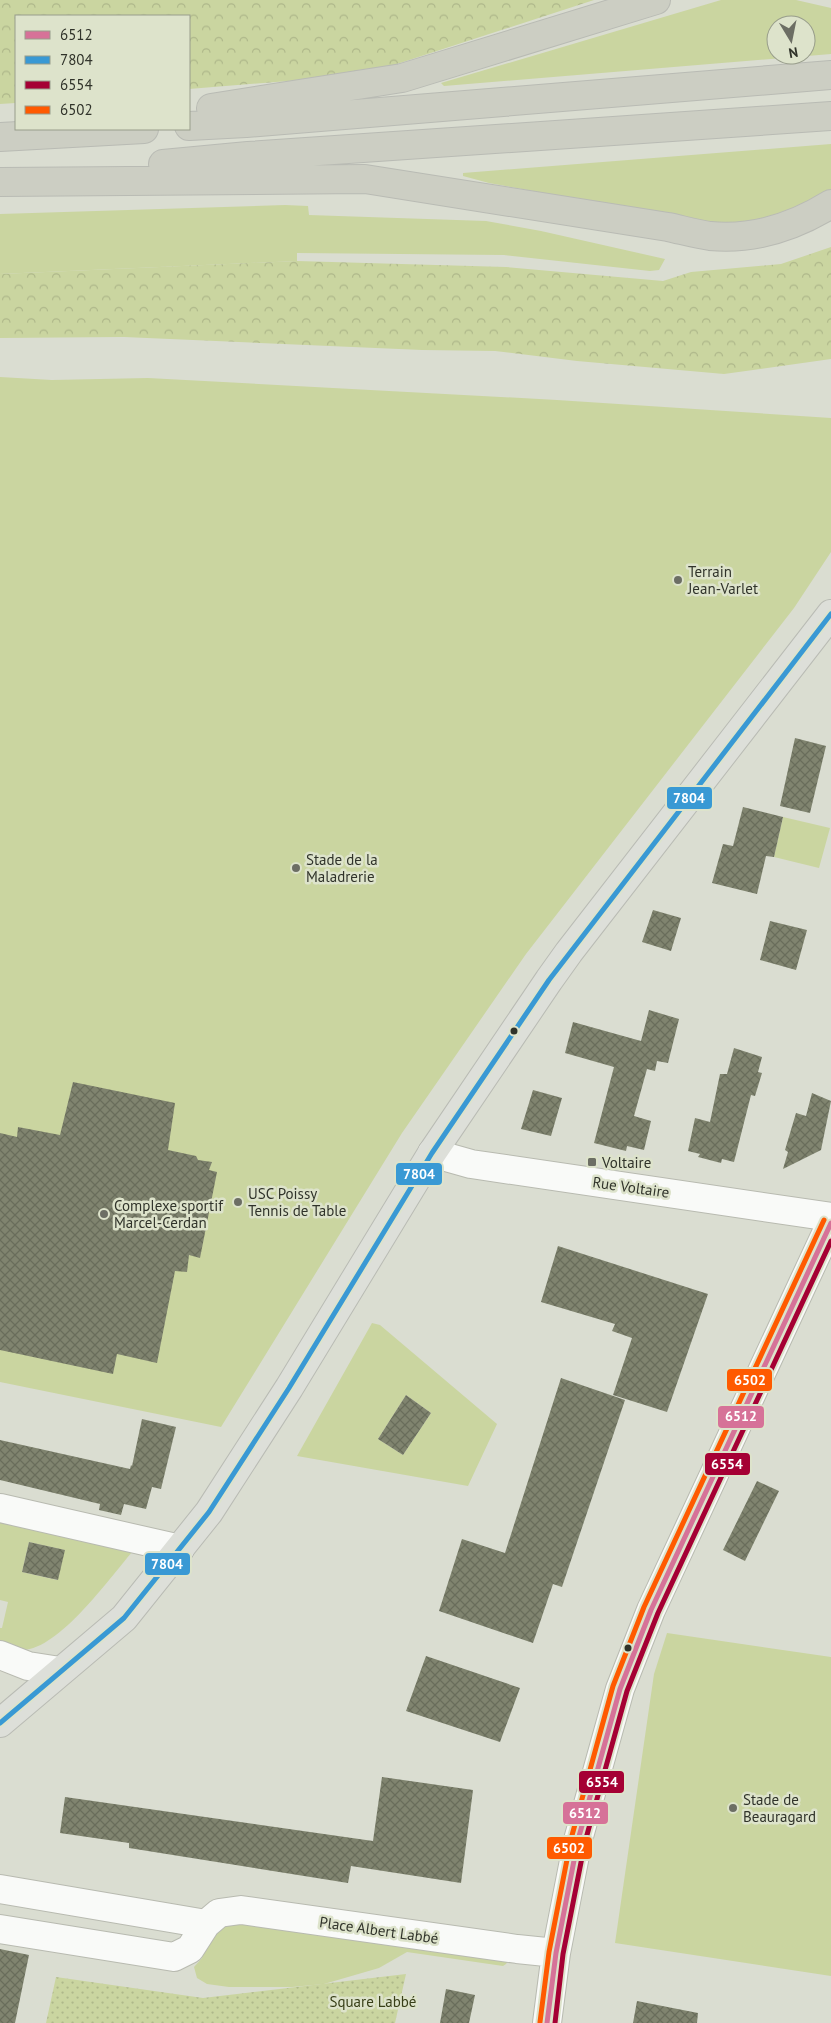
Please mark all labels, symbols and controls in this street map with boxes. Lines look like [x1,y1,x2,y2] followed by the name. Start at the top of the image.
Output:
[15,15,190,130] legend
[766,15,816,65] north arrow
[60,25,93,44] text: 6512
[787,43,799,62] text: N
[60,50,93,69] text: 7804
[60,75,93,94] text: 6554
[60,100,93,119] text: 6502
[687,562,758,598] place label: Terrain Jean-Varlet
[672,574,684,586] marker: Terrain Jean-Varlet
[666,786,713,810] line badge: 7804
[673,789,705,807] text: 7804
[306,850,378,886] place label: Stade de la Maladrerie
[290,862,302,874] marker: Stade de la Maladrerie
[509,1026,519,1036] unlabelled marker
[601,1153,651,1172] place label: Voltaire
[586,1156,598,1168] marker: Voltaire
[395,1162,443,1186] line badge: 7804
[403,1165,435,1183] text: 7804
[591,1172,671,1202] street label: Rue Voltaire
[248,1184,346,1220] place label: USC Poissy Tennis de Table
[114,1196,224,1232] place label: Complexe sportif Marcel-Cerdan
[232,1196,244,1208] marker: USC Poissy Tennis de Table
[98,1208,110,1220] marker: Complexe sportif Marcel-Cerdan
[726,1368,773,1392] line badge: 6502
[734,1371,766,1389] text: 6502
[717,1405,765,1429] line badge: 6512
[725,1407,757,1425] text: 6512
[704,1452,751,1476] line badge: 6554
[711,1455,743,1473] text: 6554
[144,1552,191,1576] line badge: 7804
[151,1555,183,1573] text: 7804
[623,1643,633,1653] unlabelled marker
[578,1770,625,1794] line badge: 6554
[586,1773,618,1791] text: 6554
[743,1790,816,1826] place label: Stade de Beauragard
[562,1801,609,1825] line badge: 6512
[727,1802,739,1814] marker: Stade de Beauragard
[569,1804,601,1822] text: 6512
[546,1836,593,1860] line badge: 6502
[553,1839,585,1857] text: 6502
[318,1912,440,1948] street label: Place Albert Labbé
[330,1992,417,2011] park label: Square Labbé

